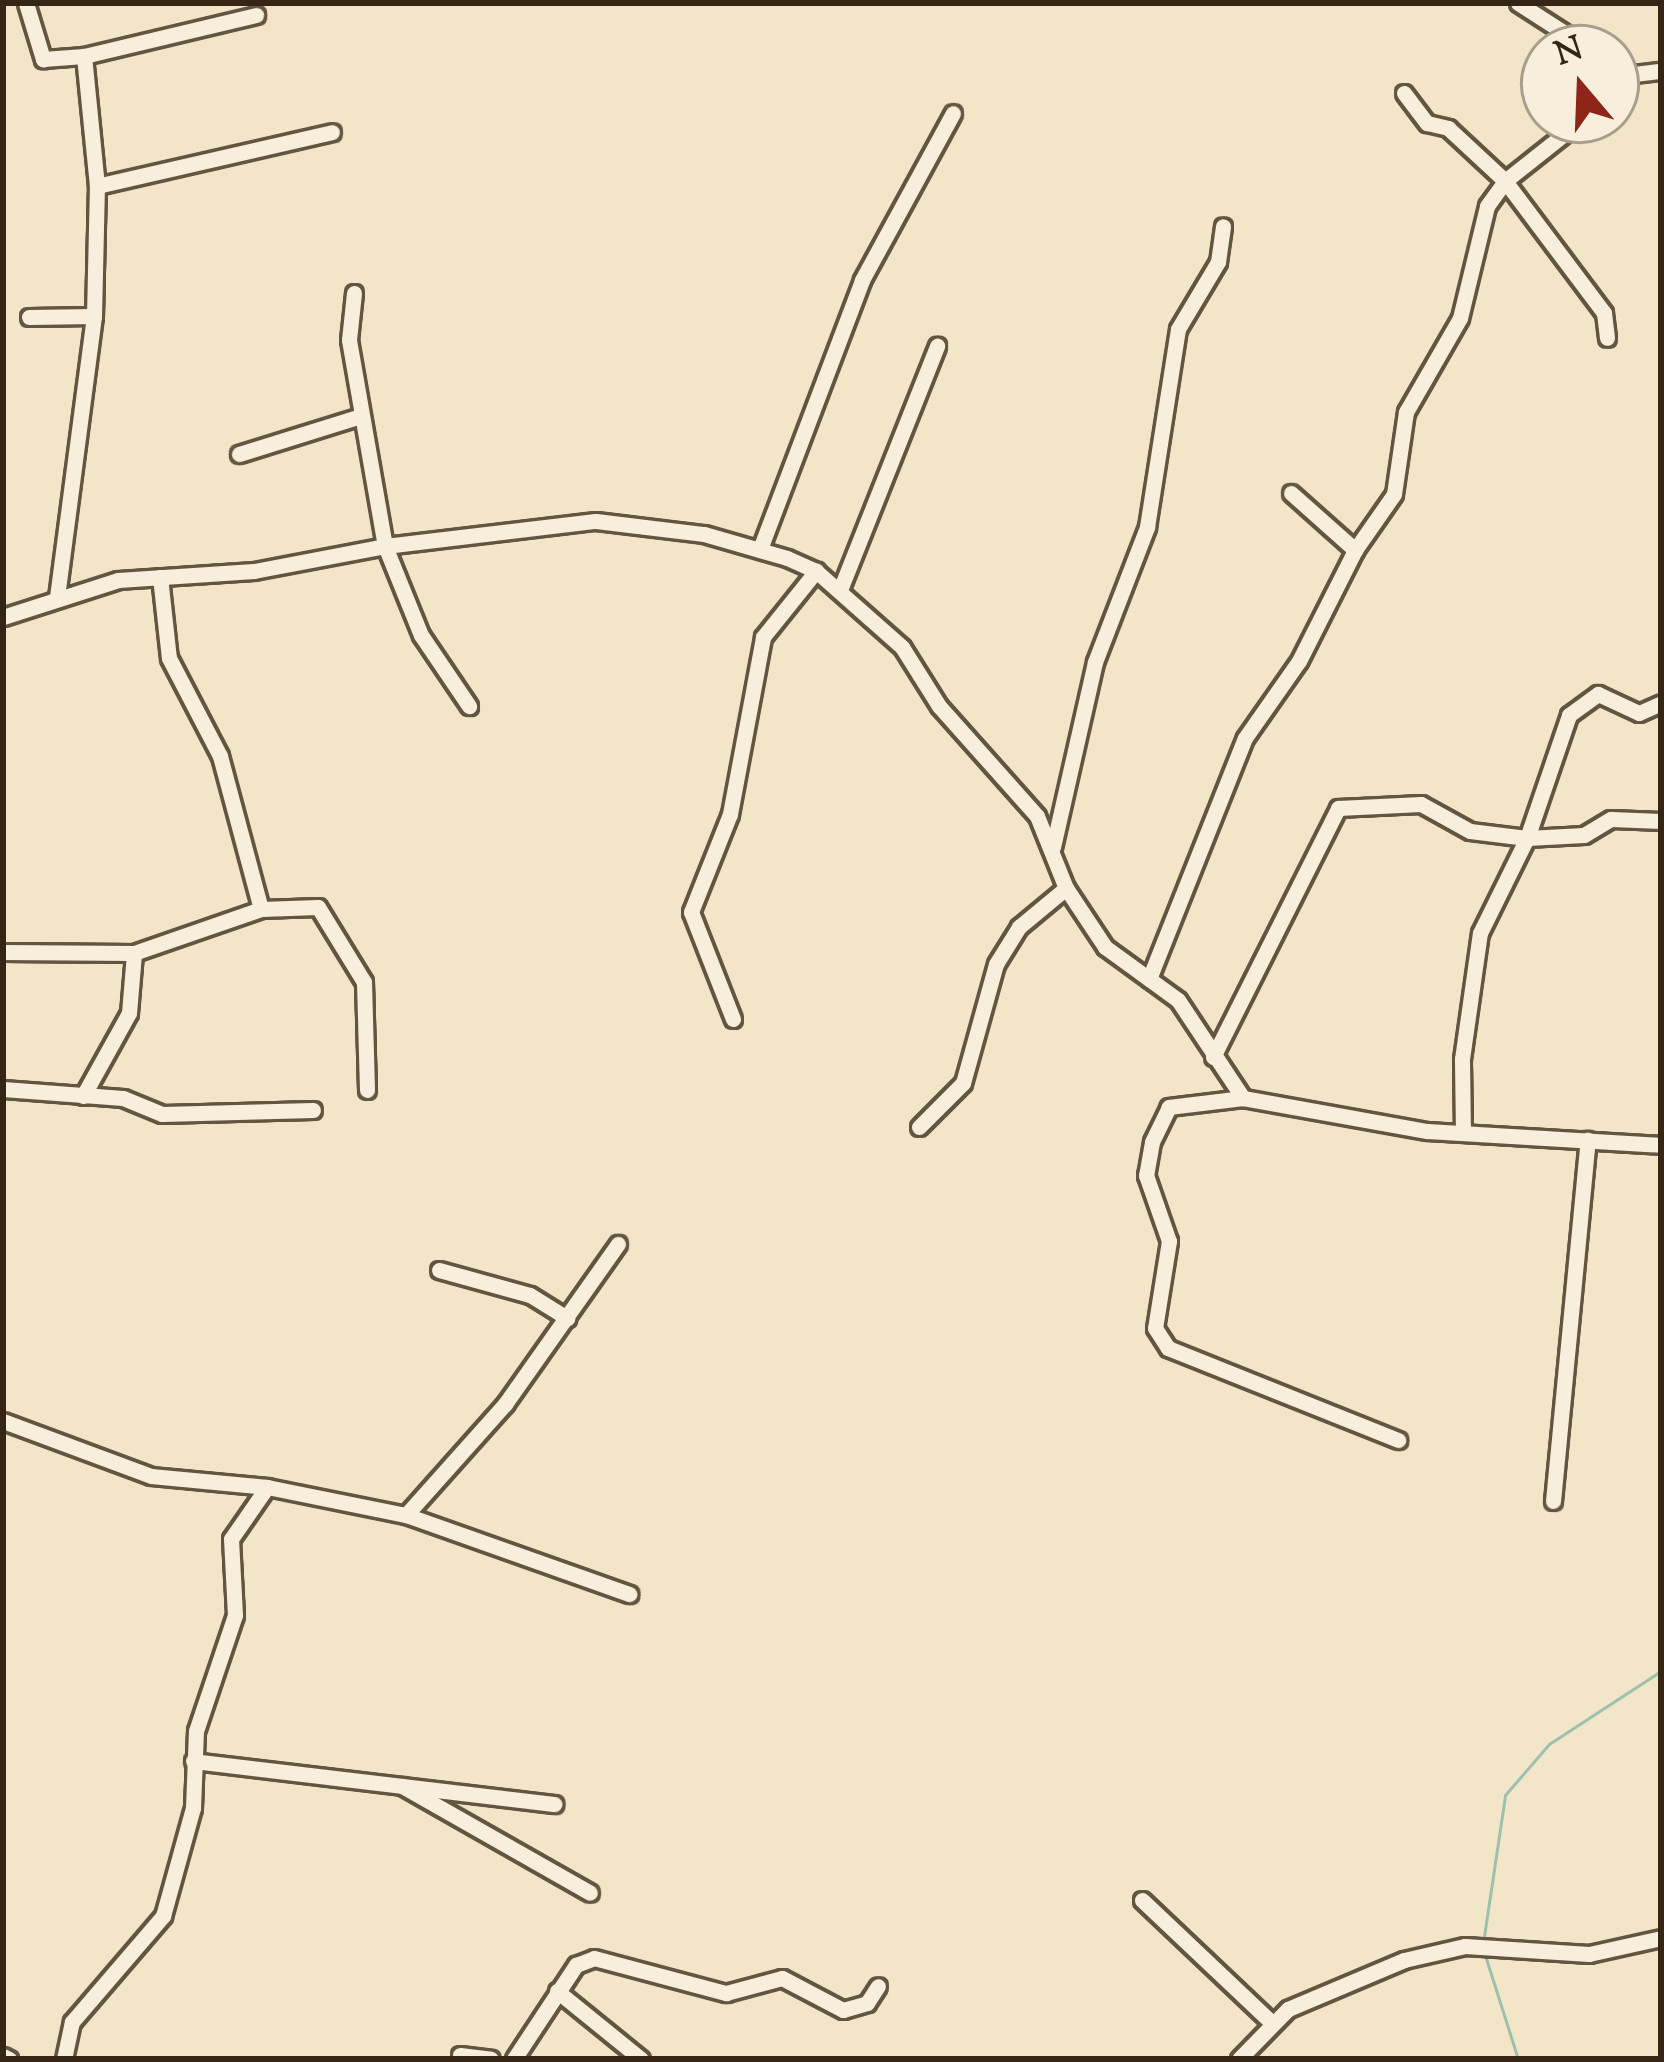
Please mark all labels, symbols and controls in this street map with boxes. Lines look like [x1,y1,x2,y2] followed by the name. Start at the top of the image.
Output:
[1520,24,1640,144] north arrow
[1549,26,1590,80] text: N

